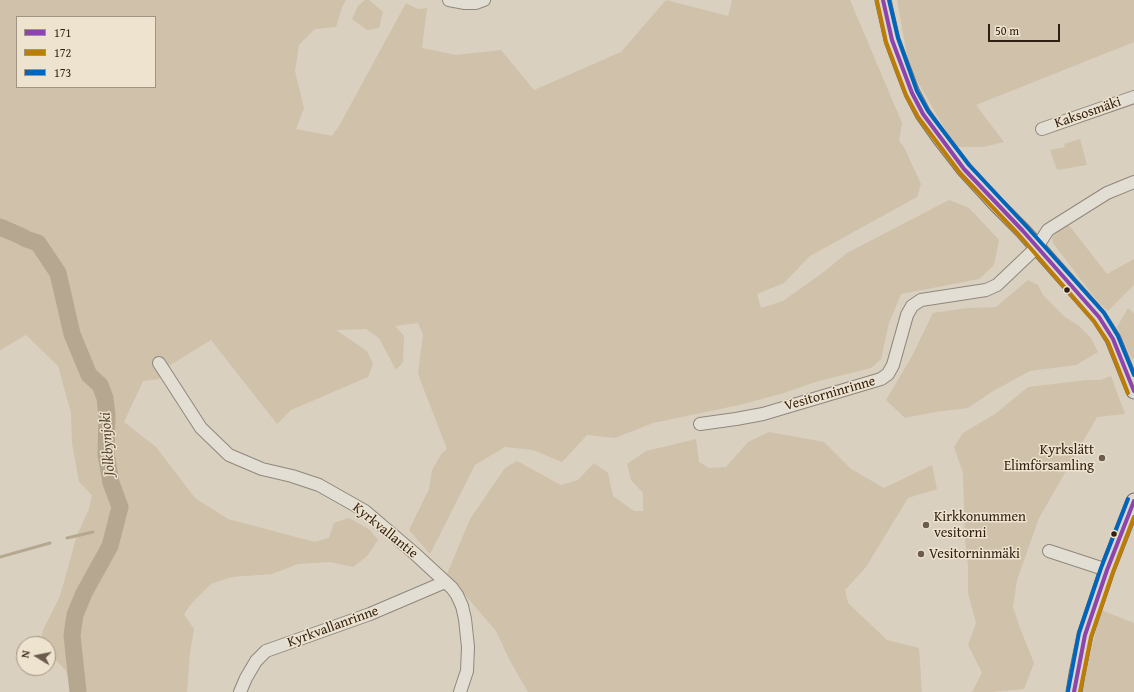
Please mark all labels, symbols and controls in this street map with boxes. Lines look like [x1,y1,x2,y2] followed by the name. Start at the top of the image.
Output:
[16,16,156,88] legend
[990,16,1062,42] scale bar
[995,22,1019,39] text: 50 m
[54,24,71,41] text: 171
[54,44,71,61] text: 172
[54,64,71,81] text: 173
[1052,94,1124,132] street label: Kaksosmäki
[1062,285,1072,295] unlabelled marker
[783,373,877,415] street label: Vesitorninrinne
[97,411,119,477] water label: Jolkbynjoki
[1004,442,1094,474] place label: Kyrkslätt Elimförsamling
[1097,453,1107,463] marker: Kyrkslätt Elimförsamling
[349,500,421,562] street label: Kyrkvallantie
[934,509,1026,542] place label: Kirkkonummen vesitorni
[921,520,931,530] marker: Kirkkonummen vesitorni
[1109,529,1119,539] unlabelled marker
[929,546,1020,562] place label: Vesitorninmäki
[916,549,926,559] marker: Vesitorninmäki
[285,603,381,651] street label: Kyrkvallanrinne
[16,636,56,676] north arrow
[17,649,34,659] text: N

